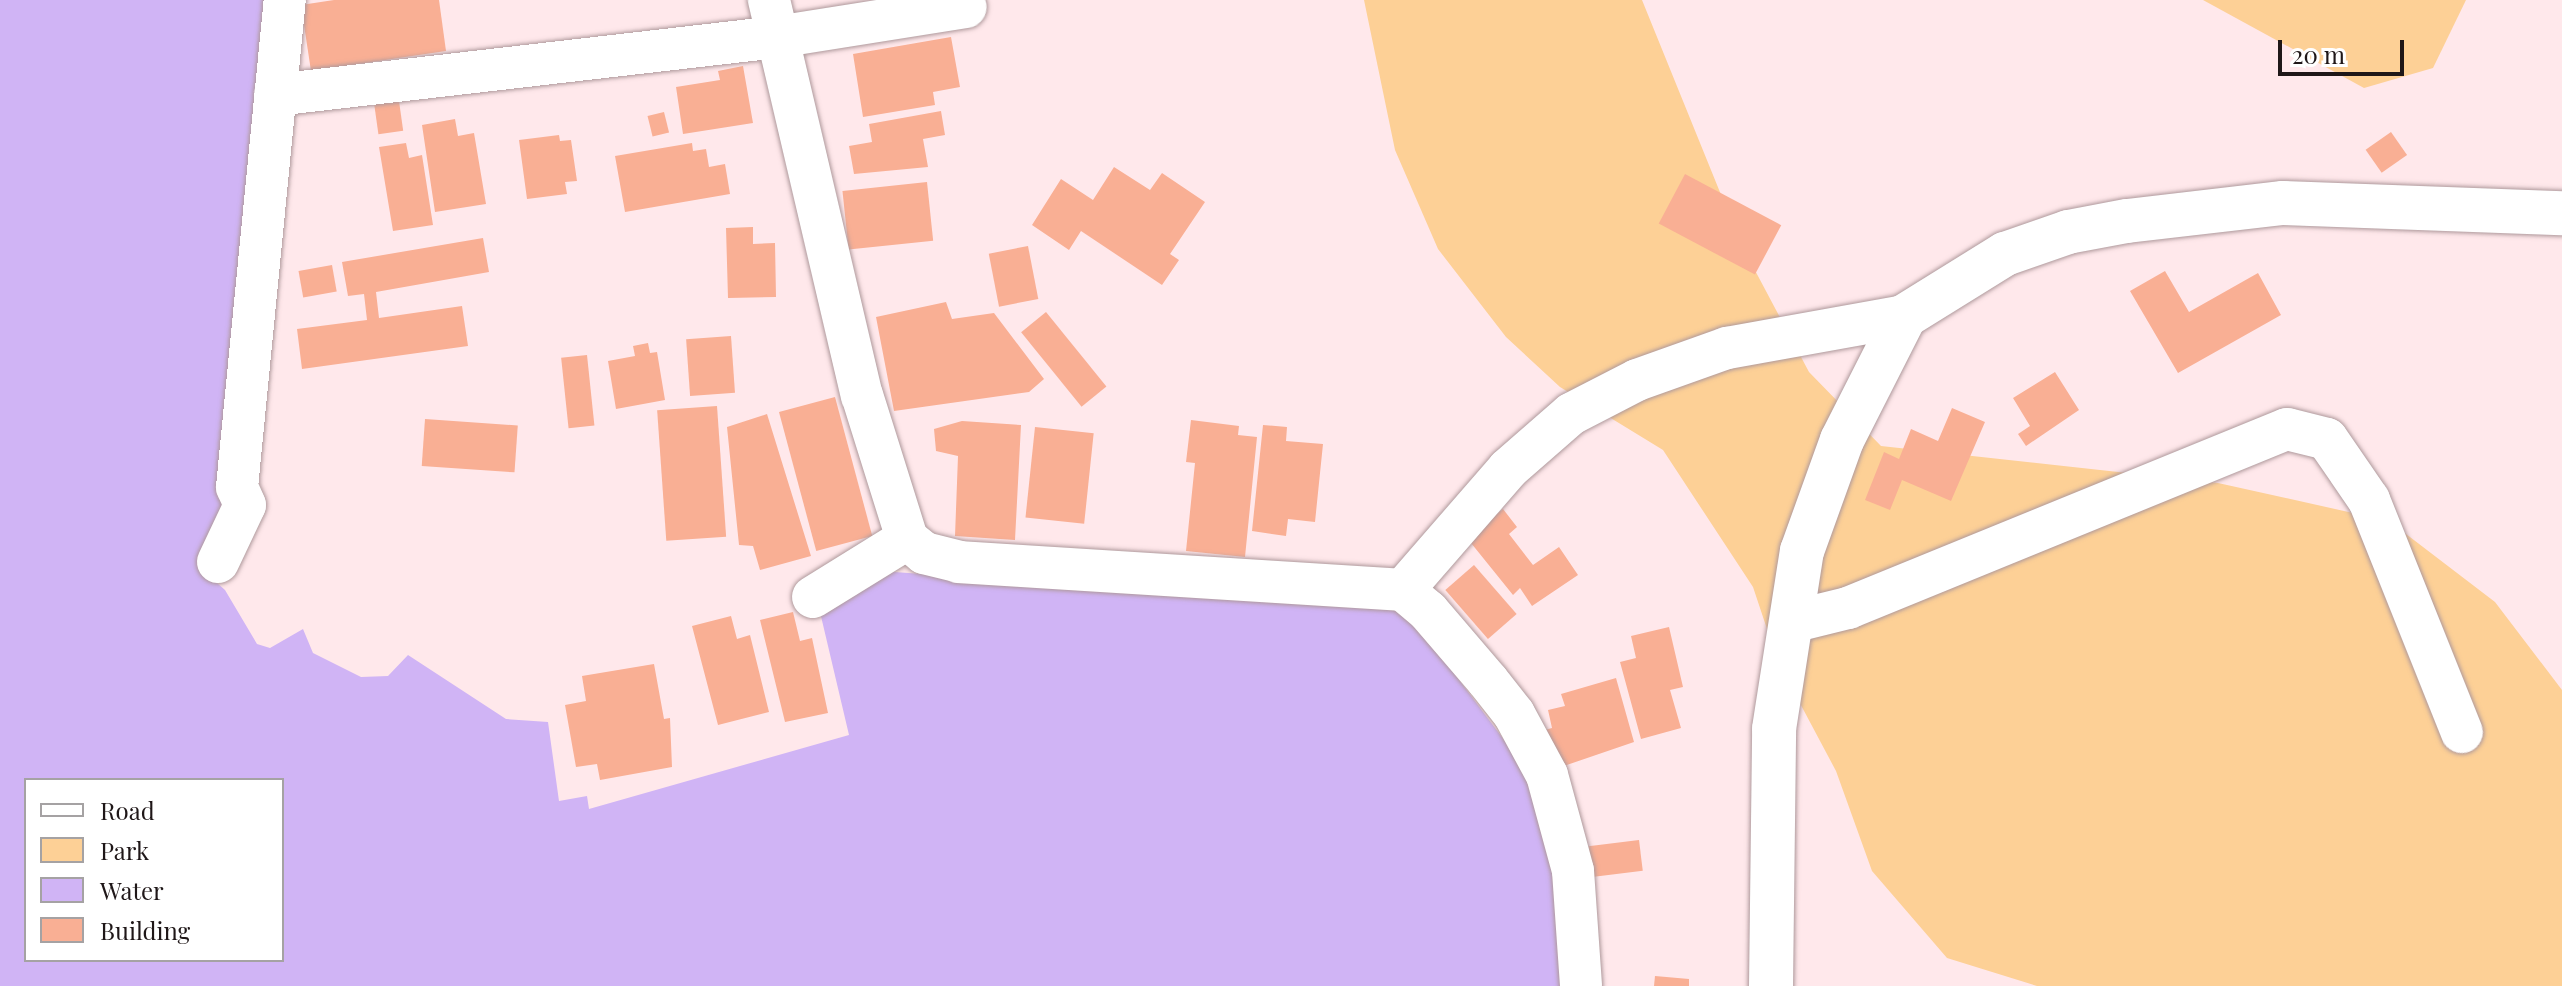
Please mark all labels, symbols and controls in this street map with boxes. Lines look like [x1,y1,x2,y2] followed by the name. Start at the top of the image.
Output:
[2282,24,2408,74] scale bar
[2292,38,2345,70] text: 20 m
[24,778,284,962] legend
[100,794,155,826] text: Road
[100,834,149,866] text: Park
[100,874,164,906] text: Water
[100,914,190,946] text: Building

